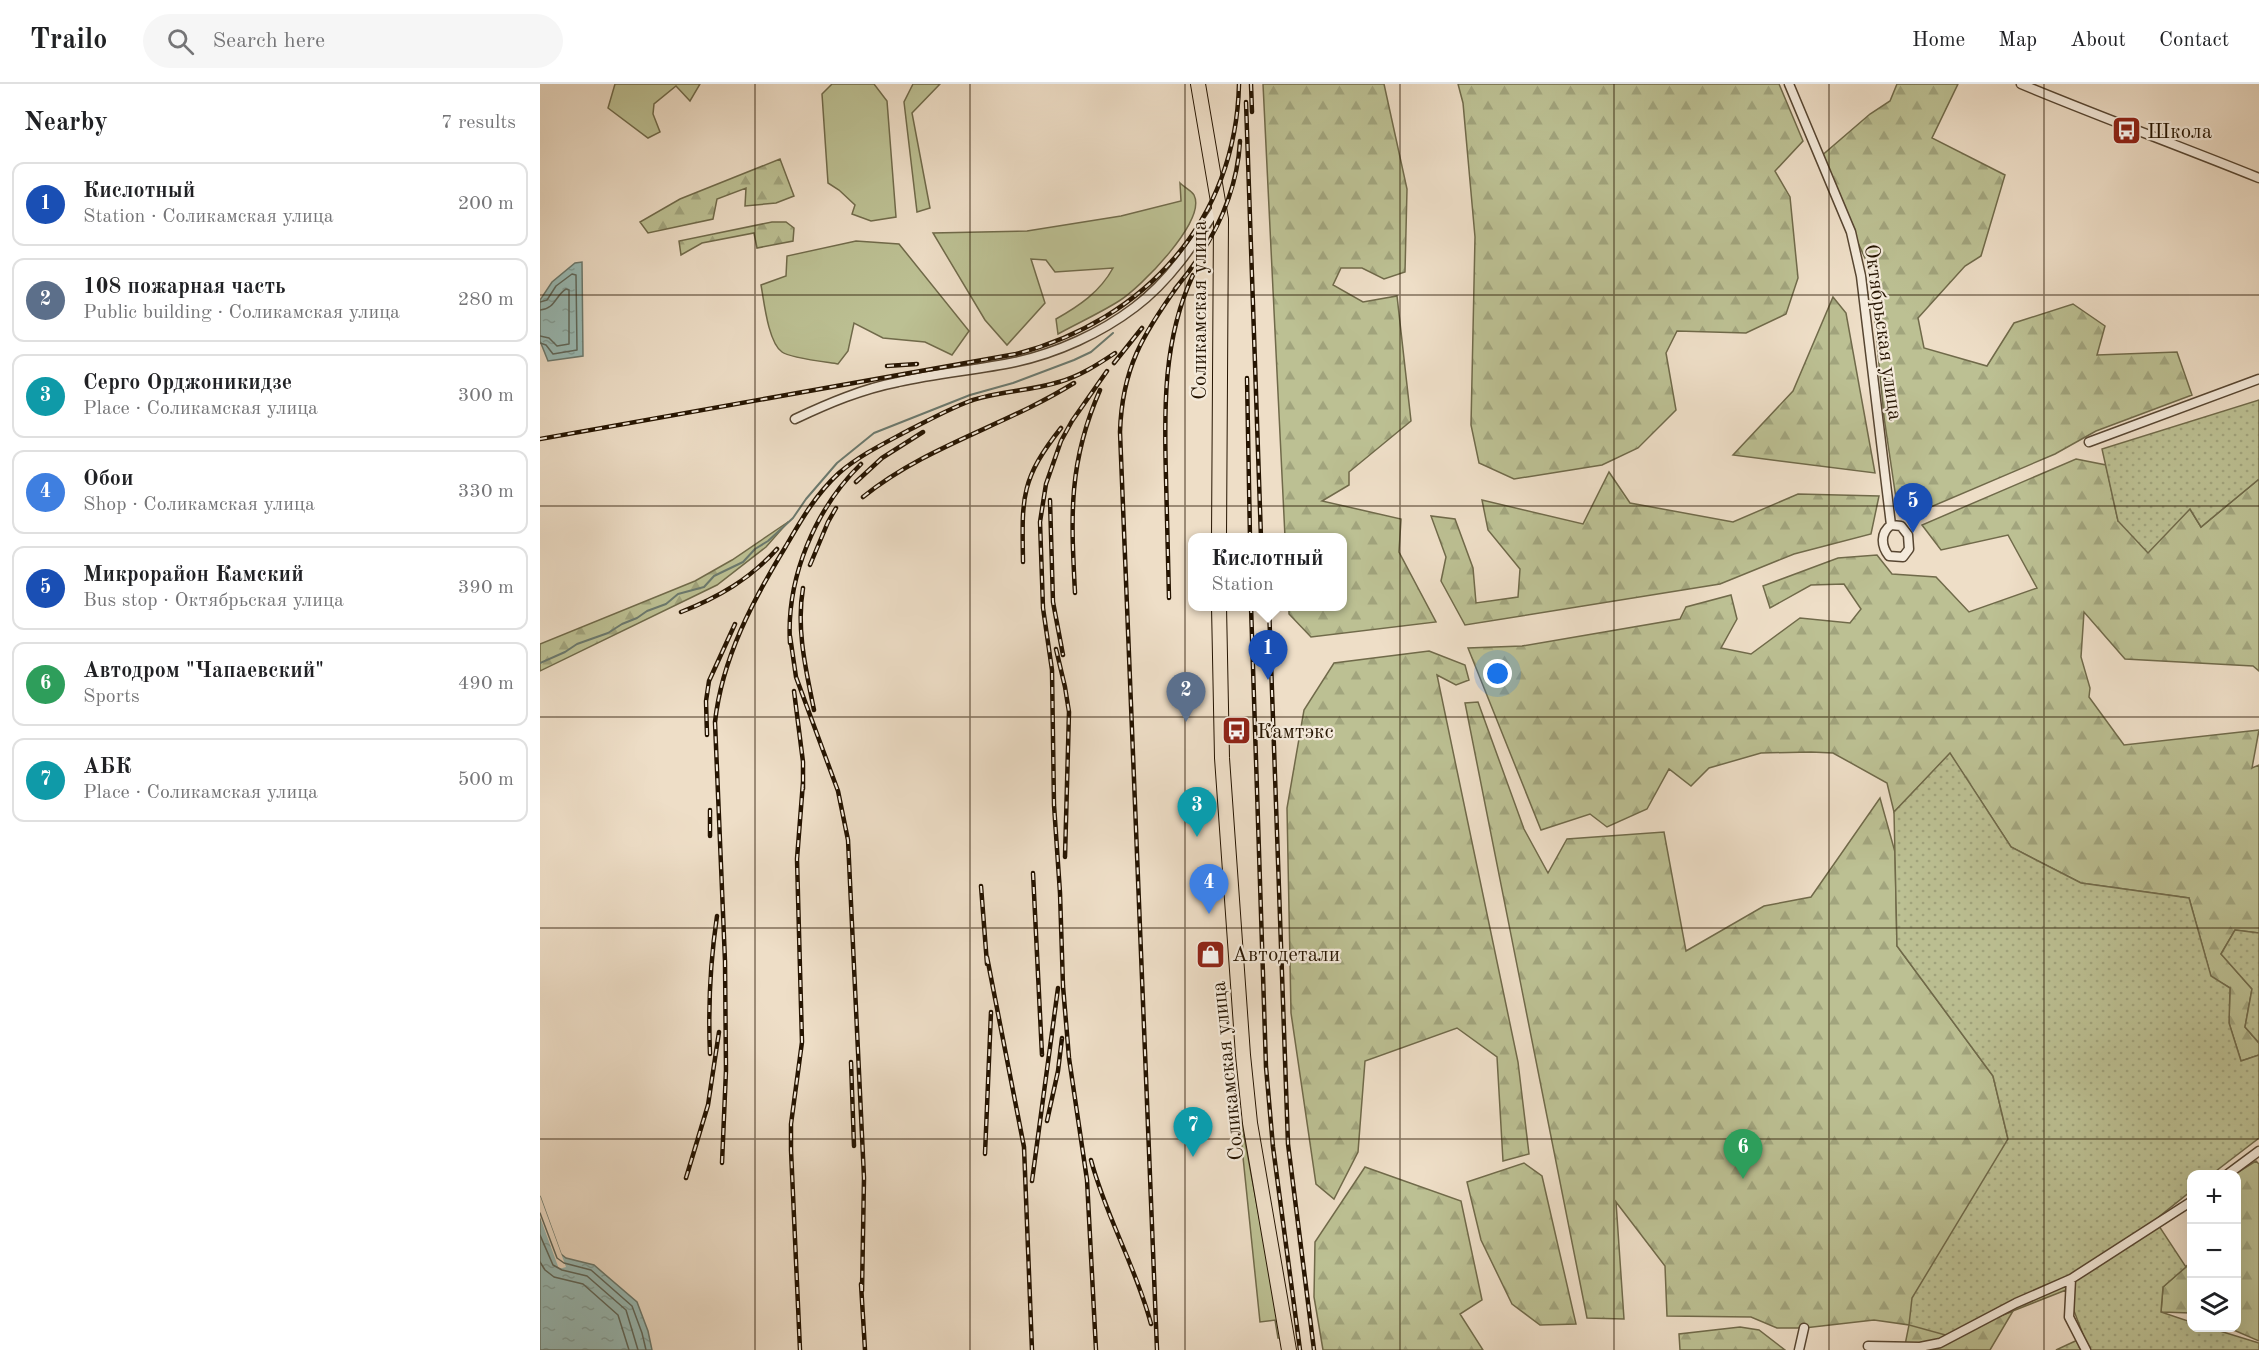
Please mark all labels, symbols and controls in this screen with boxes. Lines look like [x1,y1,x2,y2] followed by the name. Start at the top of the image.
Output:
[143,14,563,68] search box
[164,25,197,58] icon: search
[30,27,107,55] text: Trailo
[212,30,325,52] text: Search here
[1912,30,1965,51] text: Home
[1998,30,2037,51] text: Map
[2070,30,2126,51] text: About
[2159,30,2229,51] text: Contact
[24,110,108,136] text: Nearby
[441,113,516,133] text: 7 results
[2110,115,2142,147] bus stop icon: Школа
[2147,122,2212,143] place label: Школа
[83,180,195,202] text: Кислотный
[40,194,51,214] text: 1
[458,194,514,214] text: 200 m
[83,207,334,227] text: Station · Соликамская улица
[1190,220,1211,400] street label: Соликамская улица
[1860,243,1905,422] street label: Октябрьская улица
[83,276,286,298] text: 108 пожарная часть
[40,290,51,310] text: 2
[458,290,514,310] text: 280 m
[83,303,400,323] text: Public building · Соликамская улица
[83,372,292,394] text: Серго Орджоникидзе
[40,386,51,406] text: 3
[458,386,514,406] text: 300 m
[83,399,318,419] text: Place · Соликамская улица
[83,468,134,490] text: Обои
[40,482,51,502] text: 4
[458,482,514,502] text: 330 m
[1894,484,1932,533] pin: 5
[83,495,315,515] text: Shop · Соликамская улица
[1188,533,1347,611] popup
[1211,548,1324,570] text: Кислотный
[83,564,304,586] text: Микрорайон Камский
[1211,575,1274,595] text: Station
[40,578,51,598] text: 5
[458,578,514,598] text: 390 m
[83,591,344,611] text: Bus stop · Октябрьская улица
[1248,630,1288,680] pin: 1
[1483,659,1512,688] your location
[83,660,324,682] text: Автодром "Чапаевский"
[1166,672,1206,722] pin: 2
[40,674,51,694] text: 6
[458,674,514,694] text: 490 m
[83,687,140,707] text: Sports
[1220,715,1252,747] bus stop icon: Камтэкс
[1257,722,1334,743] place label: Камтэкс
[83,756,131,778] text: АБК
[40,770,51,790] text: 7
[458,770,514,790] text: 500 m
[83,783,318,803] text: Place · Соликамская улица
[1178,788,1216,837] pin: 3
[1190,864,1228,914] pin: 4
[1195,938,1227,970] shop icon: Автодетали
[1232,945,1340,966] place label: Автодетали
[1209,980,1248,1161] street label: Соликамская улица
[1174,1108,1212,1157] pin: 7
[1724,1130,1762,1179] pin: 6
[2187,1170,2241,1332] map controls
[2187,1170,2241,1224] button: +
[2187,1224,2241,1278] button: −
[2187,1278,2241,1332] button: layers

